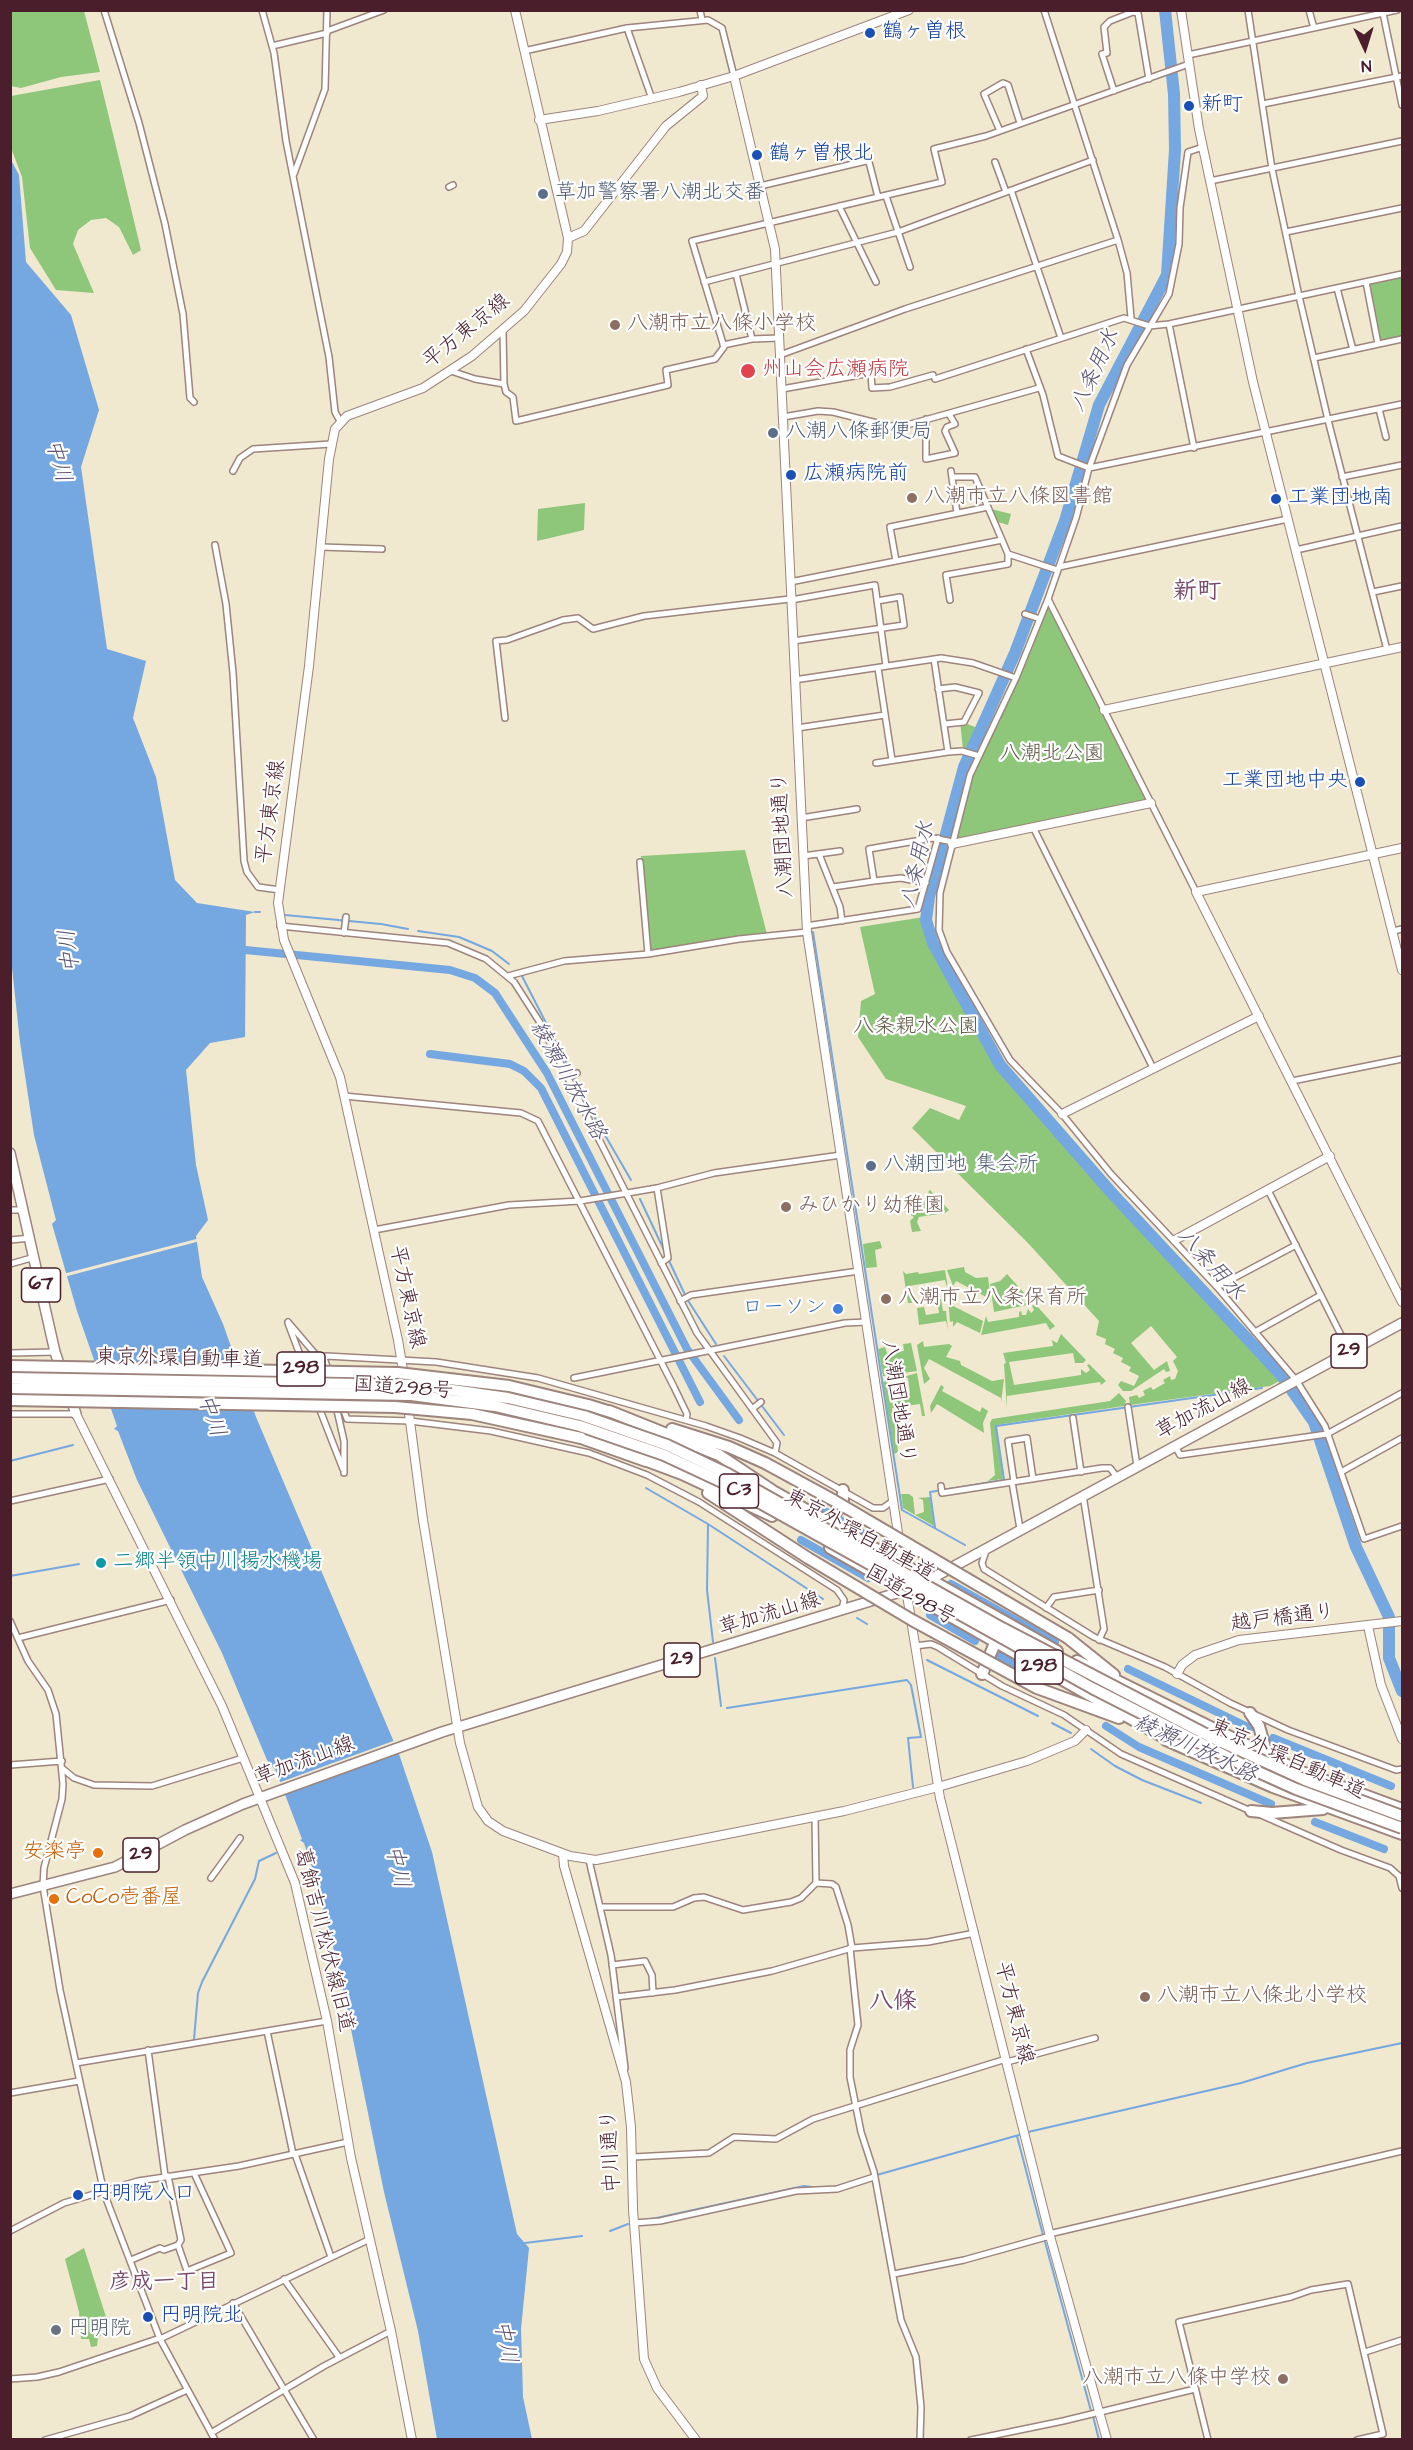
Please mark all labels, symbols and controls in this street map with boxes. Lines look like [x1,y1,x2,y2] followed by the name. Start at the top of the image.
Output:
[1335,18,1395,78] north arrow
[882,20,966,46] place label: 鶴ヶ曽根
[863,26,877,40] marker: 鶴ヶ曽根
[1360,55,1372,77] text: N
[1201,93,1243,119] place label: 新町
[1182,99,1196,113] marker: 新町
[769,142,874,168] place label: 鶴ヶ曽根北
[750,148,764,162] marker: 鶴ヶ曽根北
[555,181,765,207] place label: 草加警察署八潮北交番
[536,187,550,201] marker: 草加警察署八潮北交番
[418,289,516,375] street label: 平方東京線
[627,312,816,338] place label: 八潮市立八條小学校
[608,318,622,332] marker: 八潮市立八條小学校
[1065,326,1127,416] water label: 八条用水
[762,358,909,384] place label: 州山会広瀬病院
[739,362,757,380] marker: 州山会広瀬病院
[785,420,932,446] place label: 八潮八條郵便局
[766,426,780,440] marker: 八潮八條郵便局
[39,436,75,486] water label: 中川
[803,462,908,488] place label: 広瀬病院前
[784,468,798,482] marker: 広瀬病院前
[924,485,1113,511] place label: 八潮市立八條図書館
[1288,486,1393,512] place label: 工業団地南
[905,491,919,505] marker: 八潮市立八條図書館
[1269,492,1283,506] marker: 工業団地南
[1173,579,1221,607] district label: 新町
[1000,742,1104,768] park label: 八潮北公園
[252,758,292,866] street label: 平方東京線
[1222,769,1348,795] place label: 工業団地中央
[768,771,800,899] street label: 八潮団地通り
[1353,775,1367,789] marker: 工業団地中央
[896,819,942,911] water label: 八条用水
[55,928,87,974] water label: 中川
[853,1015,979,1041] park label: 八条親水公園
[523,1017,611,1145] water label: 綾瀬川放水路
[883,1153,1038,1179] place label: 八潮団地 集会所
[864,1159,878,1173] marker: 八潮団地 集会所
[798,1194,945,1220] place label: みひかり幼稚園
[779,1200,793,1214] marker: みひかり幼稚園
[1171,1223,1249,1307] water label: 八条用水
[383,1243,429,1351] street label: 平方東京線
[22,1268,60,1302] road number: 67
[898,1286,1087,1312] place label: 八潮市立八条保育所
[879,1292,893,1306] marker: 八潮市立八条保育所
[742,1296,826,1322] place label: ローソン
[831,1302,845,1316] marker: ローソン
[1331,1334,1367,1368] road number: 29
[875,1338,919,1466] street label: 八潮団地通り
[95,1346,263,1374] street label: 東京外環自動車道
[277,1352,325,1386] road number: 298
[352,1373,454,1405] street label: 国道298号
[1152,1374,1256,1446] street label: 草加流山線
[190,1391,230,1441] water label: 中川
[720,1474,758,1508] road number: C3
[779,1484,939,1588] street label: 東京外環自動車道
[113,1550,323,1576] place label: 二郷半領中川揚水機場
[94,1556,108,1570] marker: 二郷半領中川揚水機場
[860,1560,960,1632] street label: 国道298号
[716,1588,824,1642] street label: 草加流山線
[1229,1600,1337,1638] street label: 越戸橋通り
[664,1643,700,1677] road number: 29
[1015,1650,1063,1684] road number: 298
[1130,1710,1260,1790] water label: 綾瀬川放水路
[1205,1714,1369,1806] street label: 東京外環自動車道
[251,1732,359,1792] street label: 草加流山線
[123,1838,159,1872] road number: 29
[23,1840,86,1866] place label: 安楽亭
[378,1843,414,1891] water label: 中川
[288,1845,358,2035] street label: 葛飾吉川松伏線旧道
[91,1846,105,1860] marker: 安楽亭
[66,1886,182,1912] place label: CoCo壱番屋
[47,1892,61,1906] marker: CoCo壱番屋
[988,1959,1038,2067] street label: 平方東京線
[1157,1984,1367,2010] place label: 八潮市立八條北小学校
[869,1989,917,2017] district label: 八條
[1138,1990,1152,2004] marker: 八潮市立八條北小学校
[597,2108,627,2194] street label: 中川通り
[90,2182,195,2208] place label: 円明院入口
[71,2188,85,2202] marker: 円明院入口
[109,2270,219,2296] district label: 彦成一丁目
[160,2304,244,2330] place label: 円明院北
[141,2310,155,2324] marker: 円明院北
[68,2317,131,2343] place label: 円明院
[487,2318,521,2366] water label: 中川
[49,2323,63,2337] marker: 円明院
[1082,2366,1271,2392] place label: 八潮市立八條中学校
[1276,2372,1290,2386] marker: 八潮市立八條中学校

